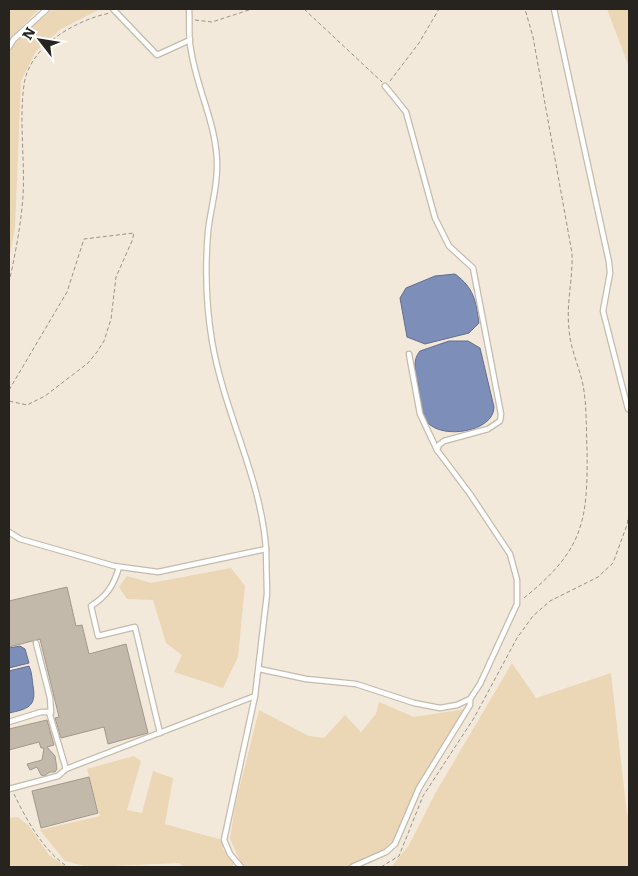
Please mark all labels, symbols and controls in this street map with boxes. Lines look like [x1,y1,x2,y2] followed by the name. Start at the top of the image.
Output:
[15,15,65,65] north arrow
[16,22,40,43] text: N

